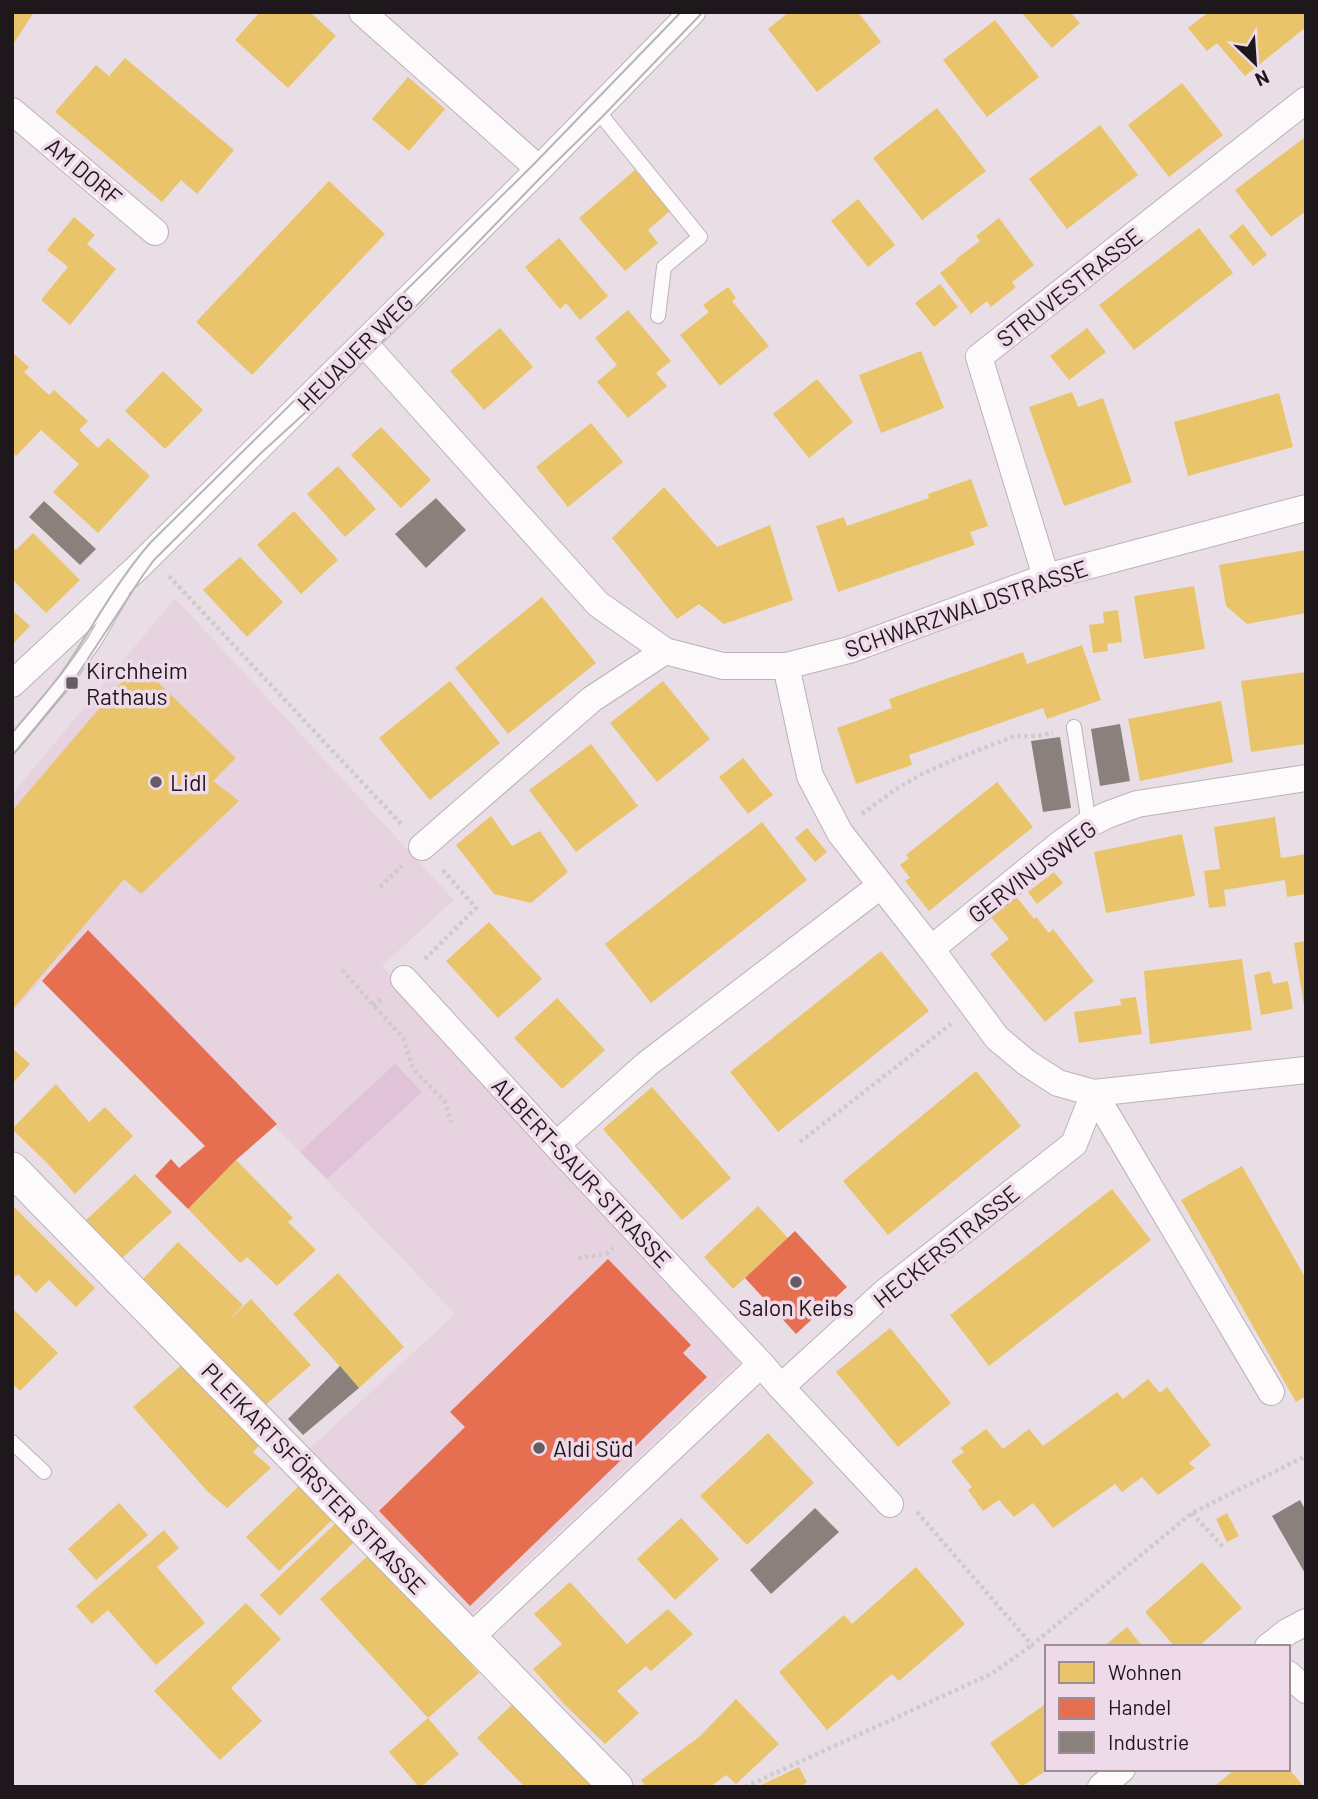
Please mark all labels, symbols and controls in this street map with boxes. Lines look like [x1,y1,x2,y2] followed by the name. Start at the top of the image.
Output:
[1220,28,1290,98] north arrow
[1252,66,1273,92] text: N
[40,131,128,211] street label: AM DORF
[991,221,1147,353] street label: STRUVESTRASSE
[291,288,419,416] street label: HEUAUER WEG
[841,553,1091,663] street label: SCHWARZWALDSTRASSE
[86,656,188,710] place label: Kirchheim Rathaus
[64,675,80,691] marker: Kirchheim Rathaus
[170,768,207,796] place label: Lidl
[148,774,164,790] marker: Lidl
[962,814,1102,928] street label: GERVINUSWEG
[486,1071,678,1273] street label: ALBERT-SAUR-STRASSE
[867,1179,1025,1313] street label: HECKERSTRASSE
[788,1274,804,1290] marker: Salon Keibs
[738,1293,854,1321] place label: Salon Keibs
[196,1357,432,1599] street label: PLEIKARTSFÖRSTER STRASSE
[553,1434,634,1462] place label: Aldi Süd
[531,1440,547,1456] marker: Aldi Süd
[1045,1645,1290,1771] legend
[1108,1659,1182,1684] text: Wohnen
[1108,1694,1171,1719] text: Handel
[1108,1729,1189,1754] text: Industrie

